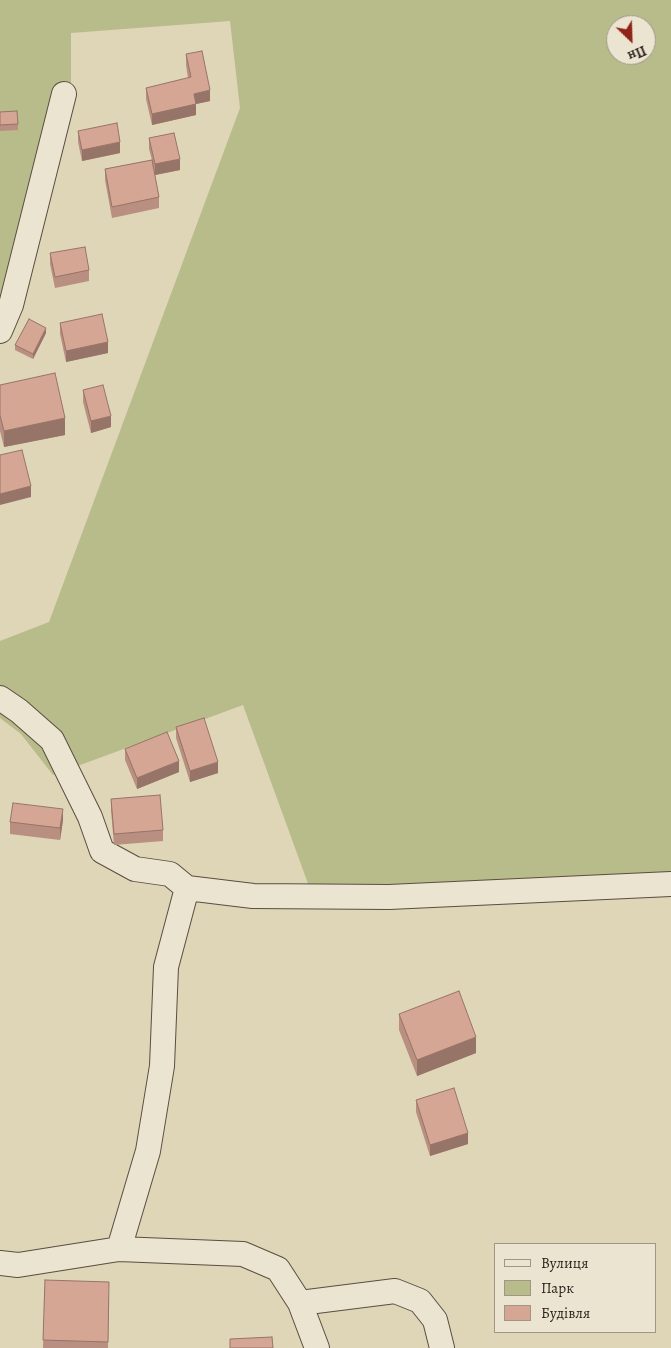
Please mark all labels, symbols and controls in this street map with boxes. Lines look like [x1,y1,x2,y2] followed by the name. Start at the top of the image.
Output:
[606,15,656,65] north arrow
[625,41,649,66] text: Пн
[493,1243,656,1333] legend
[541,1253,588,1273] text: Вулиця
[541,1278,574,1298] text: Парк
[541,1303,590,1323] text: Будівля

